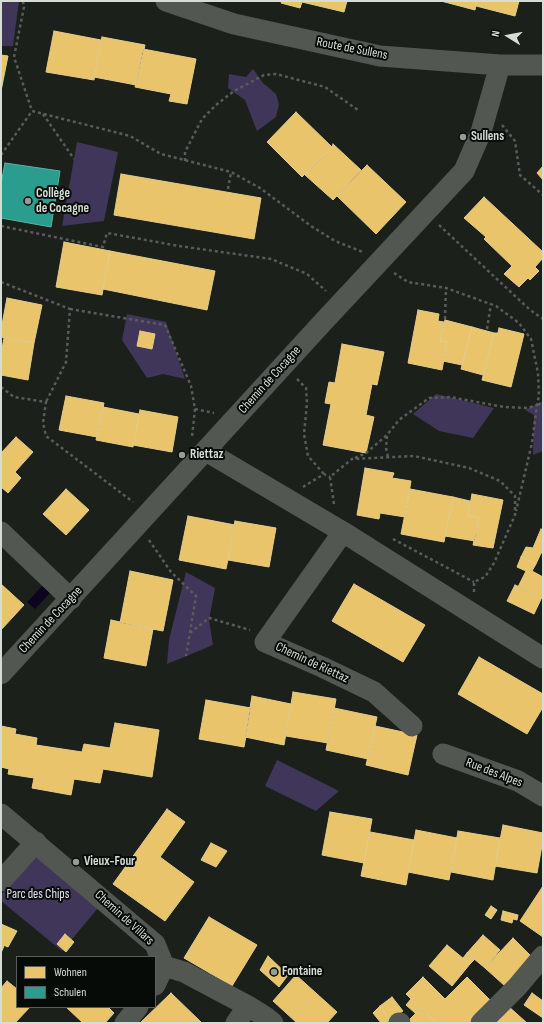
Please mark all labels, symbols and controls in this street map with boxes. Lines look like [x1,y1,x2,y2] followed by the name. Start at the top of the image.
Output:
[488,16,528,56] north arrow
[489,29,503,38] text: N
[315,34,389,64] street label: Route de Sullens
[471,129,504,145] place label: Sullens
[458,132,468,142] marker: Sullens
[36,186,89,217] place label: Collège de Cocagne
[23,196,33,206] marker: Collège de Cocagne
[235,343,305,417] street label: Chemin de Cocagne
[190,447,223,463] place label: Riettaz
[177,450,187,460] marker: Riettaz
[16,583,86,657] street label: Chemin de Cocagne
[273,639,351,687] street label: Chemin de Riettaz
[463,755,525,791] street label: Rue des Alpes
[84,854,135,870] place label: Vieux-Four
[71,857,81,867] marker: Vieux-Four
[7,887,69,903] park label: Parc des Chips
[91,887,157,949] street label: Chemin de Villars
[16,956,156,1008] legend
[282,964,322,980] place label: Fontaine
[54,965,87,980] text: Wohnen
[269,967,279,977] marker: Fontaine
[54,985,86,1000] text: Schulen

